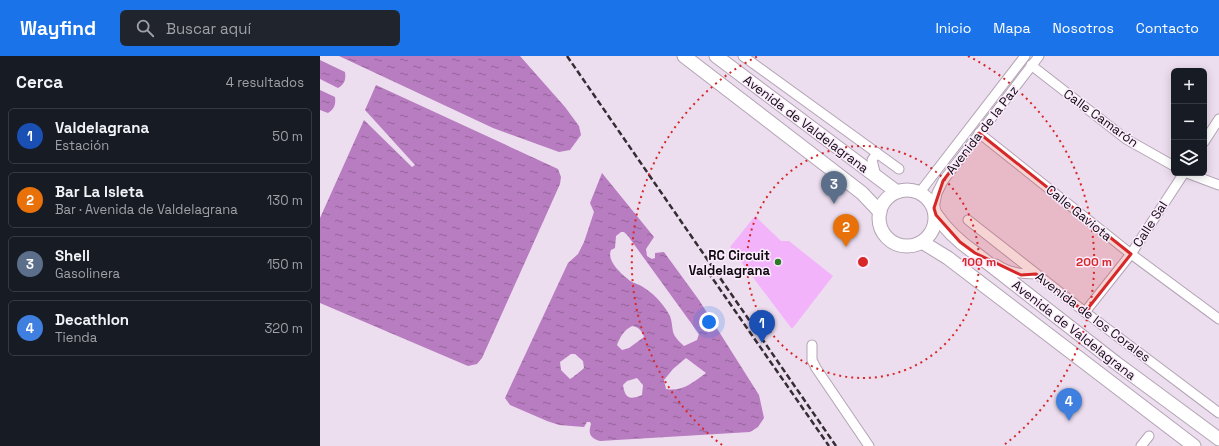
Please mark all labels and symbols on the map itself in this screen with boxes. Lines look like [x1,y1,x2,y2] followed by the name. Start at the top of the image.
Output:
[740,71,873,177] street label: Avenida de Valdelagrana
[942,82,1022,178] street label: Avenida de la Paz
[1060,85,1142,151] street label: Calle Camarón
[821,171,847,204] pin: 3
[1042,181,1116,245] street label: Calle Gaviota
[1129,198,1171,250] street label: Calle Sal
[833,214,859,247] pin: 2
[688,247,770,279] place label: RC Circuit Valdelagrana
[962,254,996,270] text: 100 m
[1076,254,1112,270] text: 200 m
[856,255,870,269] centre of rings
[773,257,783,267] marker: RC Circuit Valdelagrana
[1032,268,1154,366] street label: Avenida de los Corales
[1009,276,1140,384] street label: Avenida de Valdelagrana
[749,310,775,343] pin: 1
[699,312,719,332] your location
[1056,388,1082,421] pin: 4

